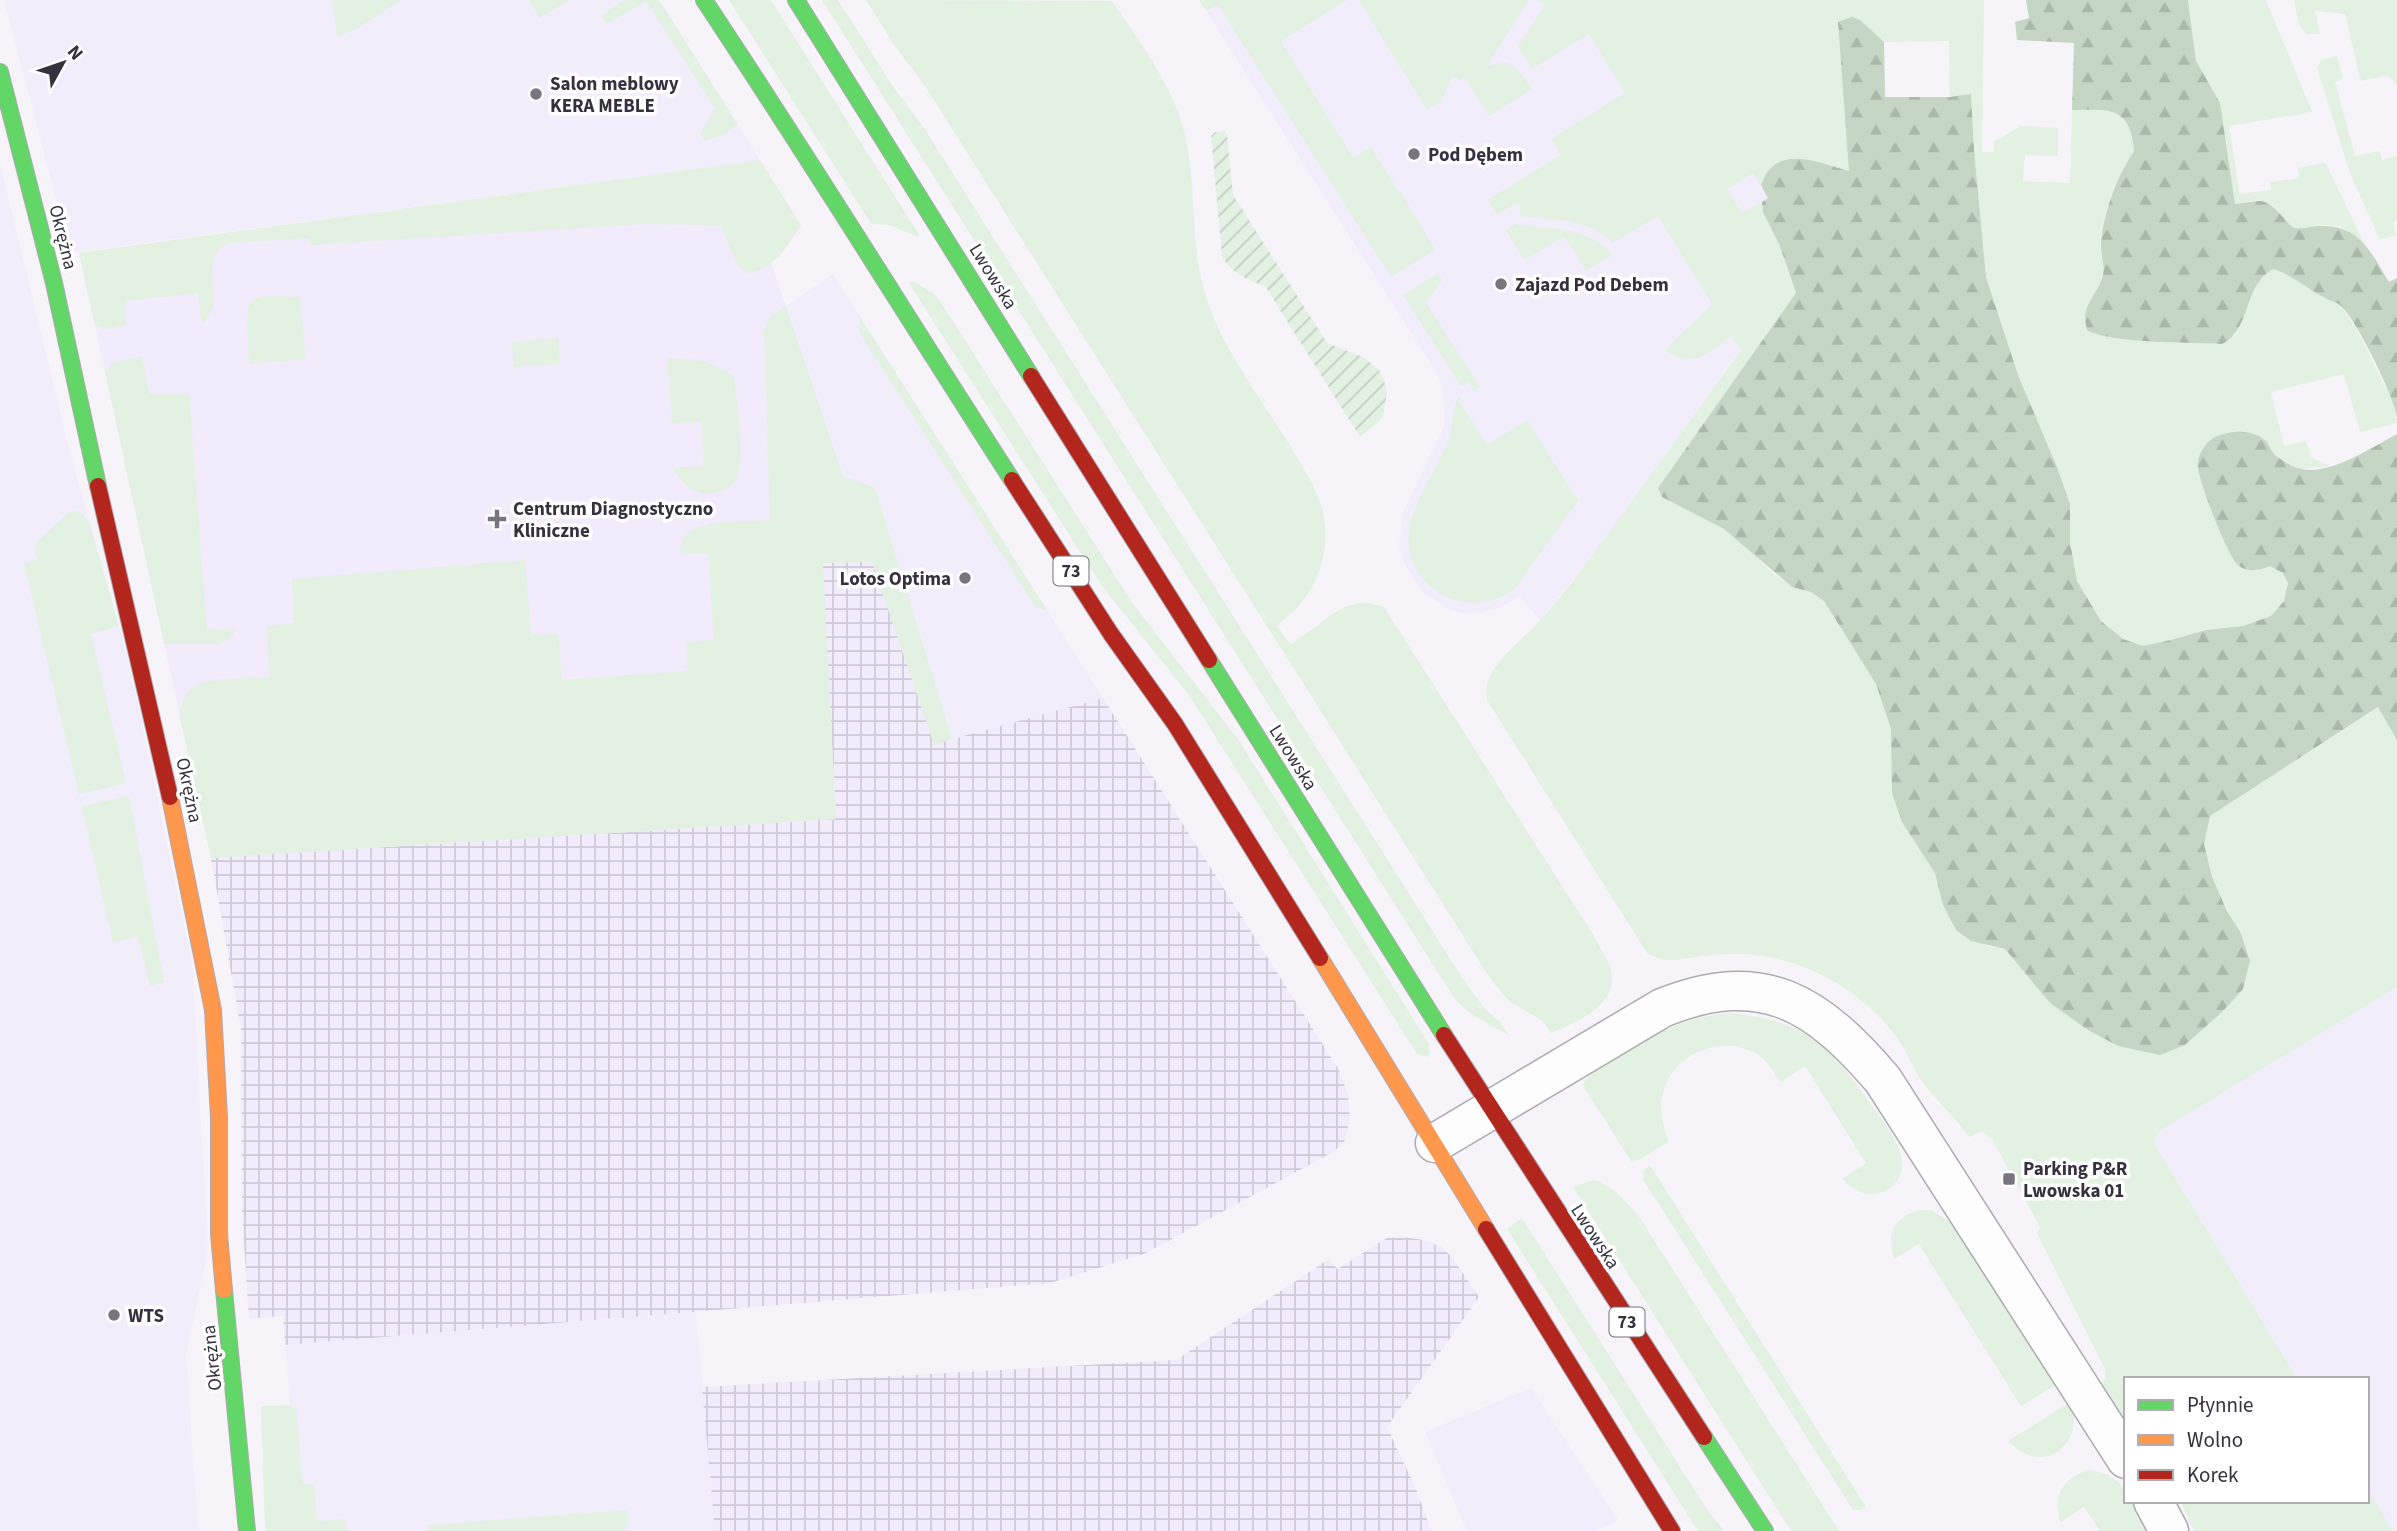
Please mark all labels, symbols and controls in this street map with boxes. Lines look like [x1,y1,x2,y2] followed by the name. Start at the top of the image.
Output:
[28,28,98,98] north arrow
[60,40,89,67] text: N
[550,71,679,120] place label: Salon meblowy KERA MEBLE
[528,86,544,102] marker: Salon meblowy KERA MEBLE
[1428,142,1523,169] place label: Pod Dębem
[1406,146,1422,162] marker: Pod Dębem
[41,202,84,273] street label: Okrężna
[962,239,1023,315] street label: Lwowska
[1515,272,1669,299] place label: Zajazd Pod Debem
[1493,276,1509,292] marker: Zajazd Pod Debem
[513,496,713,545] place label: Centrum Diagnostyczno Kliniczne
[487,509,507,529] marker: Centrum Diagnostyczno Kliniczne
[1054,556,1088,586] road number: 73
[840,566,951,593] place label: Lotos Optima
[957,570,973,586] marker: Lotos Optima
[1262,720,1323,796] street label: Lwowska
[168,755,209,825] street label: Okrężna
[2023,1156,2128,1205] place label: Parking P&R Lwowska 01
[2001,1171,2017,1187] marker: Parking P&R Lwowska 01
[1564,1199,1626,1275] street label: Lwowska
[128,1303,164,1330] place label: WTS
[106,1307,122,1323] marker: WTS
[1610,1308,1644,1336] road number: 73
[196,1324,229,1392] street label: Okrężna
[2124,1377,2369,1503] legend
[2187,1390,2254,1420] text: Płynnie
[2187,1425,2243,1455] text: Wolno
[2187,1460,2239,1490] text: Korek

